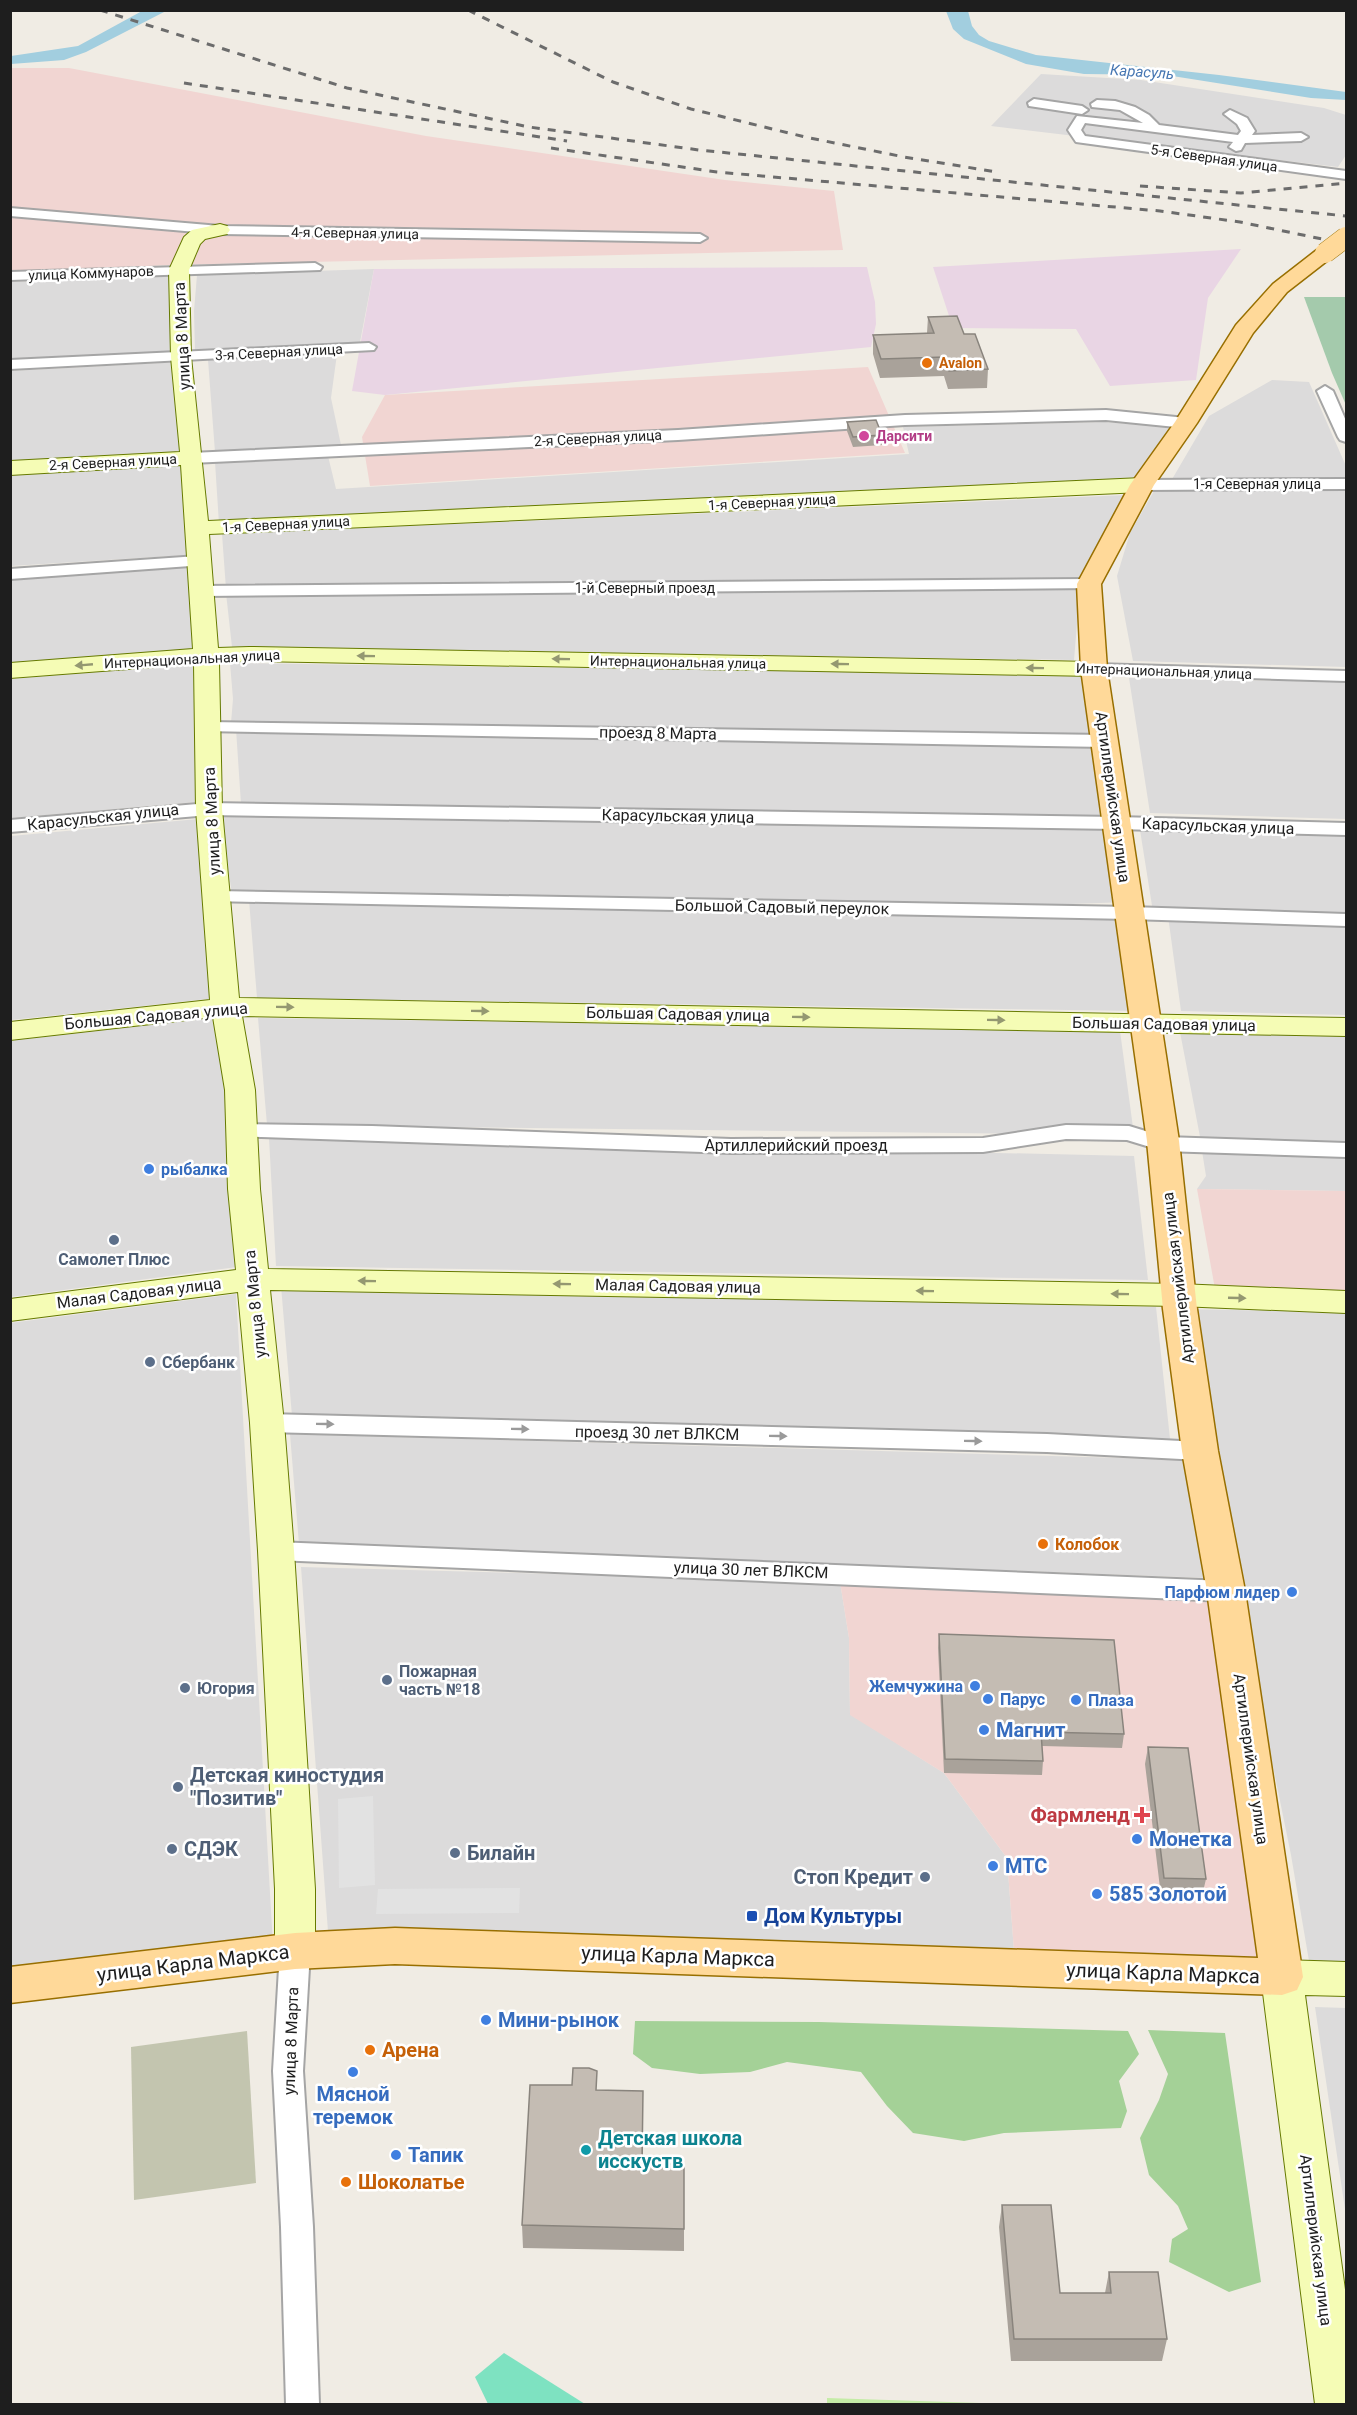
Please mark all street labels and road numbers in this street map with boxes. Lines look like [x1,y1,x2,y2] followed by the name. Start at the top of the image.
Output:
[1150,141,1278,175] street label: 5-я Северная улица
[291,224,419,242] street label: 4-я Северная улица
[28,263,154,283] street label: улица Коммунаров
[170,281,194,391] street label: улица 8 Марта
[215,341,343,363] street label: 3-я Северная улица
[534,427,662,449] street label: 2-я Северная улица
[49,451,177,473] street label: 2-я Северная улица
[1193,476,1321,492] street label: 1-я Северная улица
[708,491,836,513] street label: 1-я Северная улица
[222,513,350,535] street label: 1-я Северная улица
[575,580,716,596] street label: 1-й Северный проезд
[104,646,280,672] street label: Интернациональная улица
[590,652,766,672] street label: Интернациональная улица
[1076,660,1252,682] street label: Интернациональная улица
[1092,710,1134,884] street label: Артиллерийская улица
[599,722,717,744] street label: проезд 8 Марта
[200,766,224,876] street label: улица 8 Марта
[26,800,180,834] street label: Карасульская улица
[602,805,754,827] street label: Карасульская улица
[1141,814,1295,838] street label: Карасульская улица
[675,896,890,918] street label: Большой Садовый переулок
[64,999,248,1033] street label: Большая Садовая улица
[586,1003,770,1025] street label: Большая Садовая улица
[1072,1013,1256,1035] street label: Большая Садовая улица
[704,1136,888,1155] street label: Артиллерийский проезд
[1158,1191,1198,1365] street label: Артиллерийская улица
[240,1249,270,1359] street label: улица 8 Марта
[56,1273,222,1313] street label: Малая Садовая улица
[595,1275,761,1297] street label: Малая Садовая улица
[575,1422,739,1444] street label: проезд 30 лет ВЛКСМ
[673,1558,829,1582] street label: улица 30 лет ВЛКСМ
[1230,1672,1272,1846] street label: Артиллерийская улица
[95,1939,291,1987] street label: улица Карла Маркса
[581,1941,775,1971] street label: улица Карла Маркса
[1066,1958,1260,1988] street label: улица Карла Маркса
[280,1987,302,2095] street label: улица 8 Марта
[1296,2153,1336,2327] street label: Артиллерийская улица

